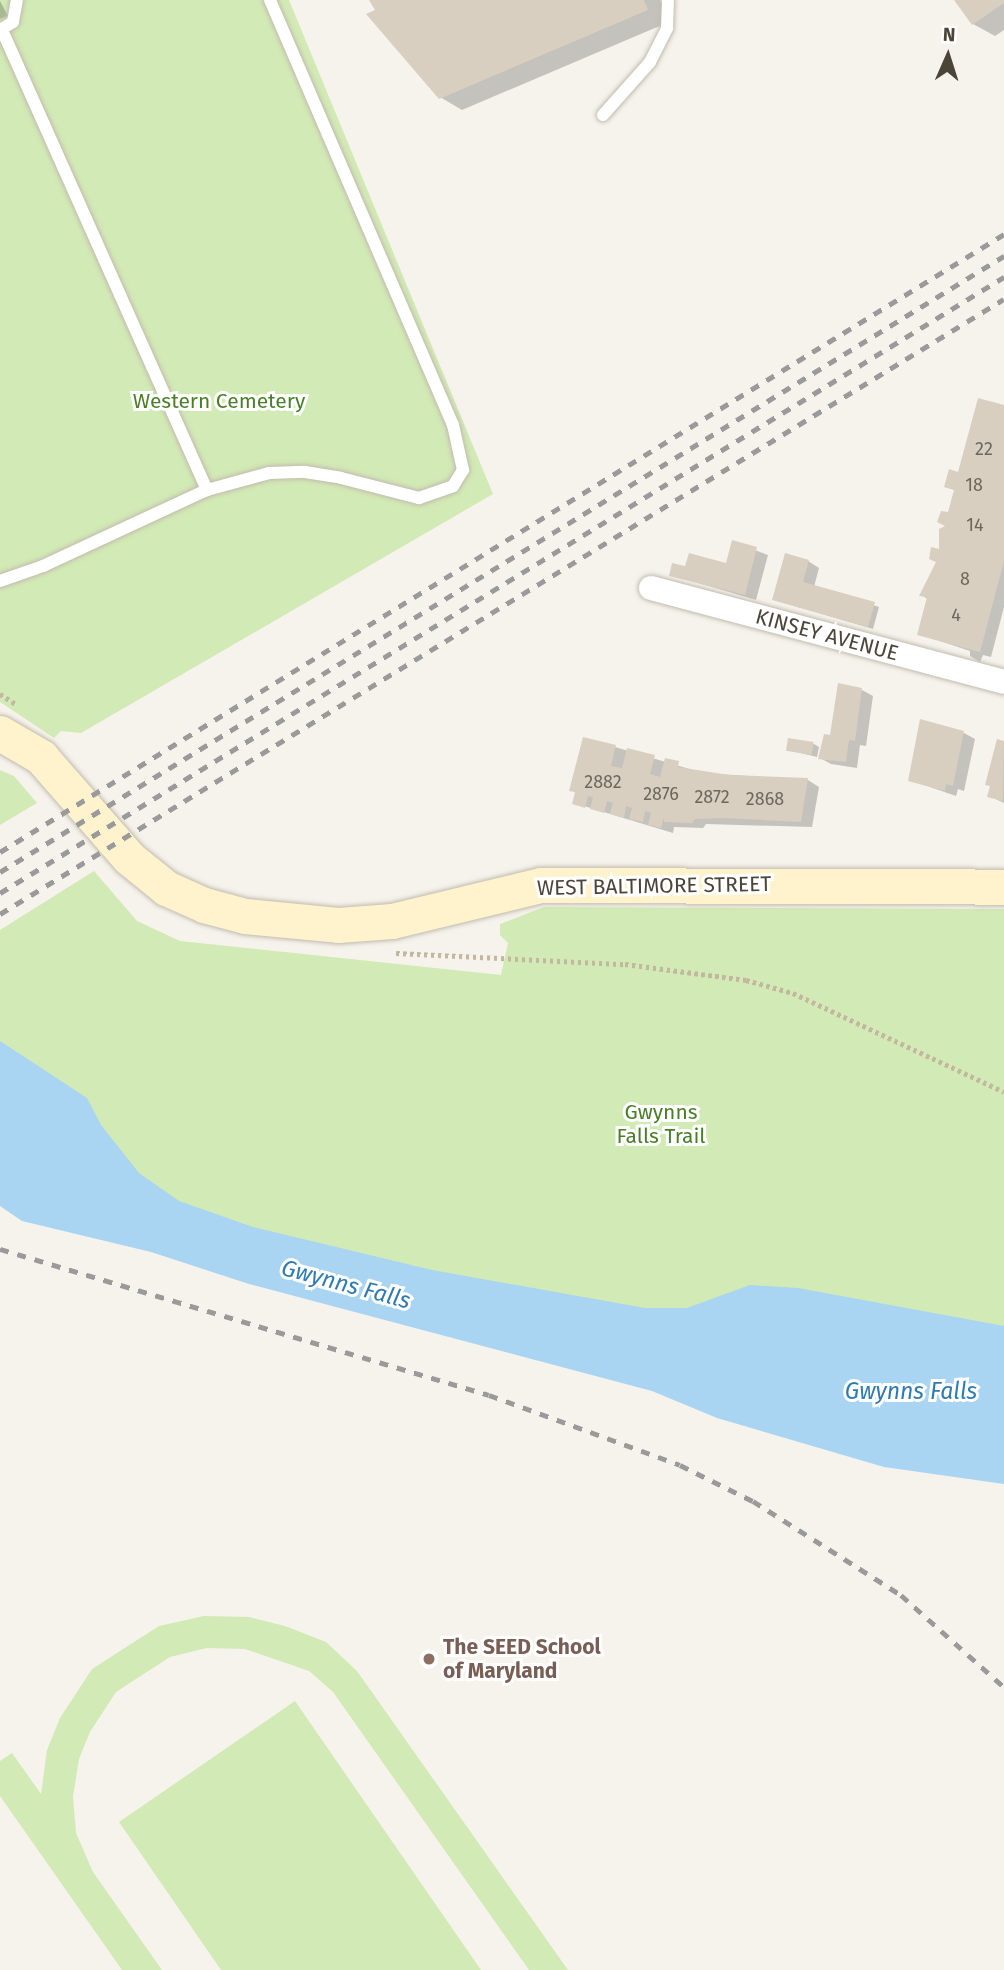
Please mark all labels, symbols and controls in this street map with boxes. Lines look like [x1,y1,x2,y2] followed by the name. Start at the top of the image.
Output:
[913,21,983,91] north arrow
[942,23,956,46] text: N
[133,388,305,414] park label: Western Cemetery
[975,438,993,460] house number: 22
[965,474,983,496] house number: 18
[966,514,984,536] house number: 14
[960,568,970,590] house number: 8
[753,604,901,666] street label: KINSEY AVENUE
[951,604,961,626] house number: 4
[584,771,622,793] house number: 2882
[643,783,679,805] house number: 2876
[694,786,730,808] house number: 2872
[746,788,784,810] house number: 2868
[537,871,771,901] street label: WEST BALTIMORE STREET
[616,1099,706,1149] park label: Gwynns Falls Trail
[278,1254,414,1314] water label: Gwynns Falls
[845,1377,977,1405] water label: Gwynns Falls
[443,1634,601,1684] place label: The SEED School of Maryland
[421,1651,437,1667] marker: The SEED School of Maryland

